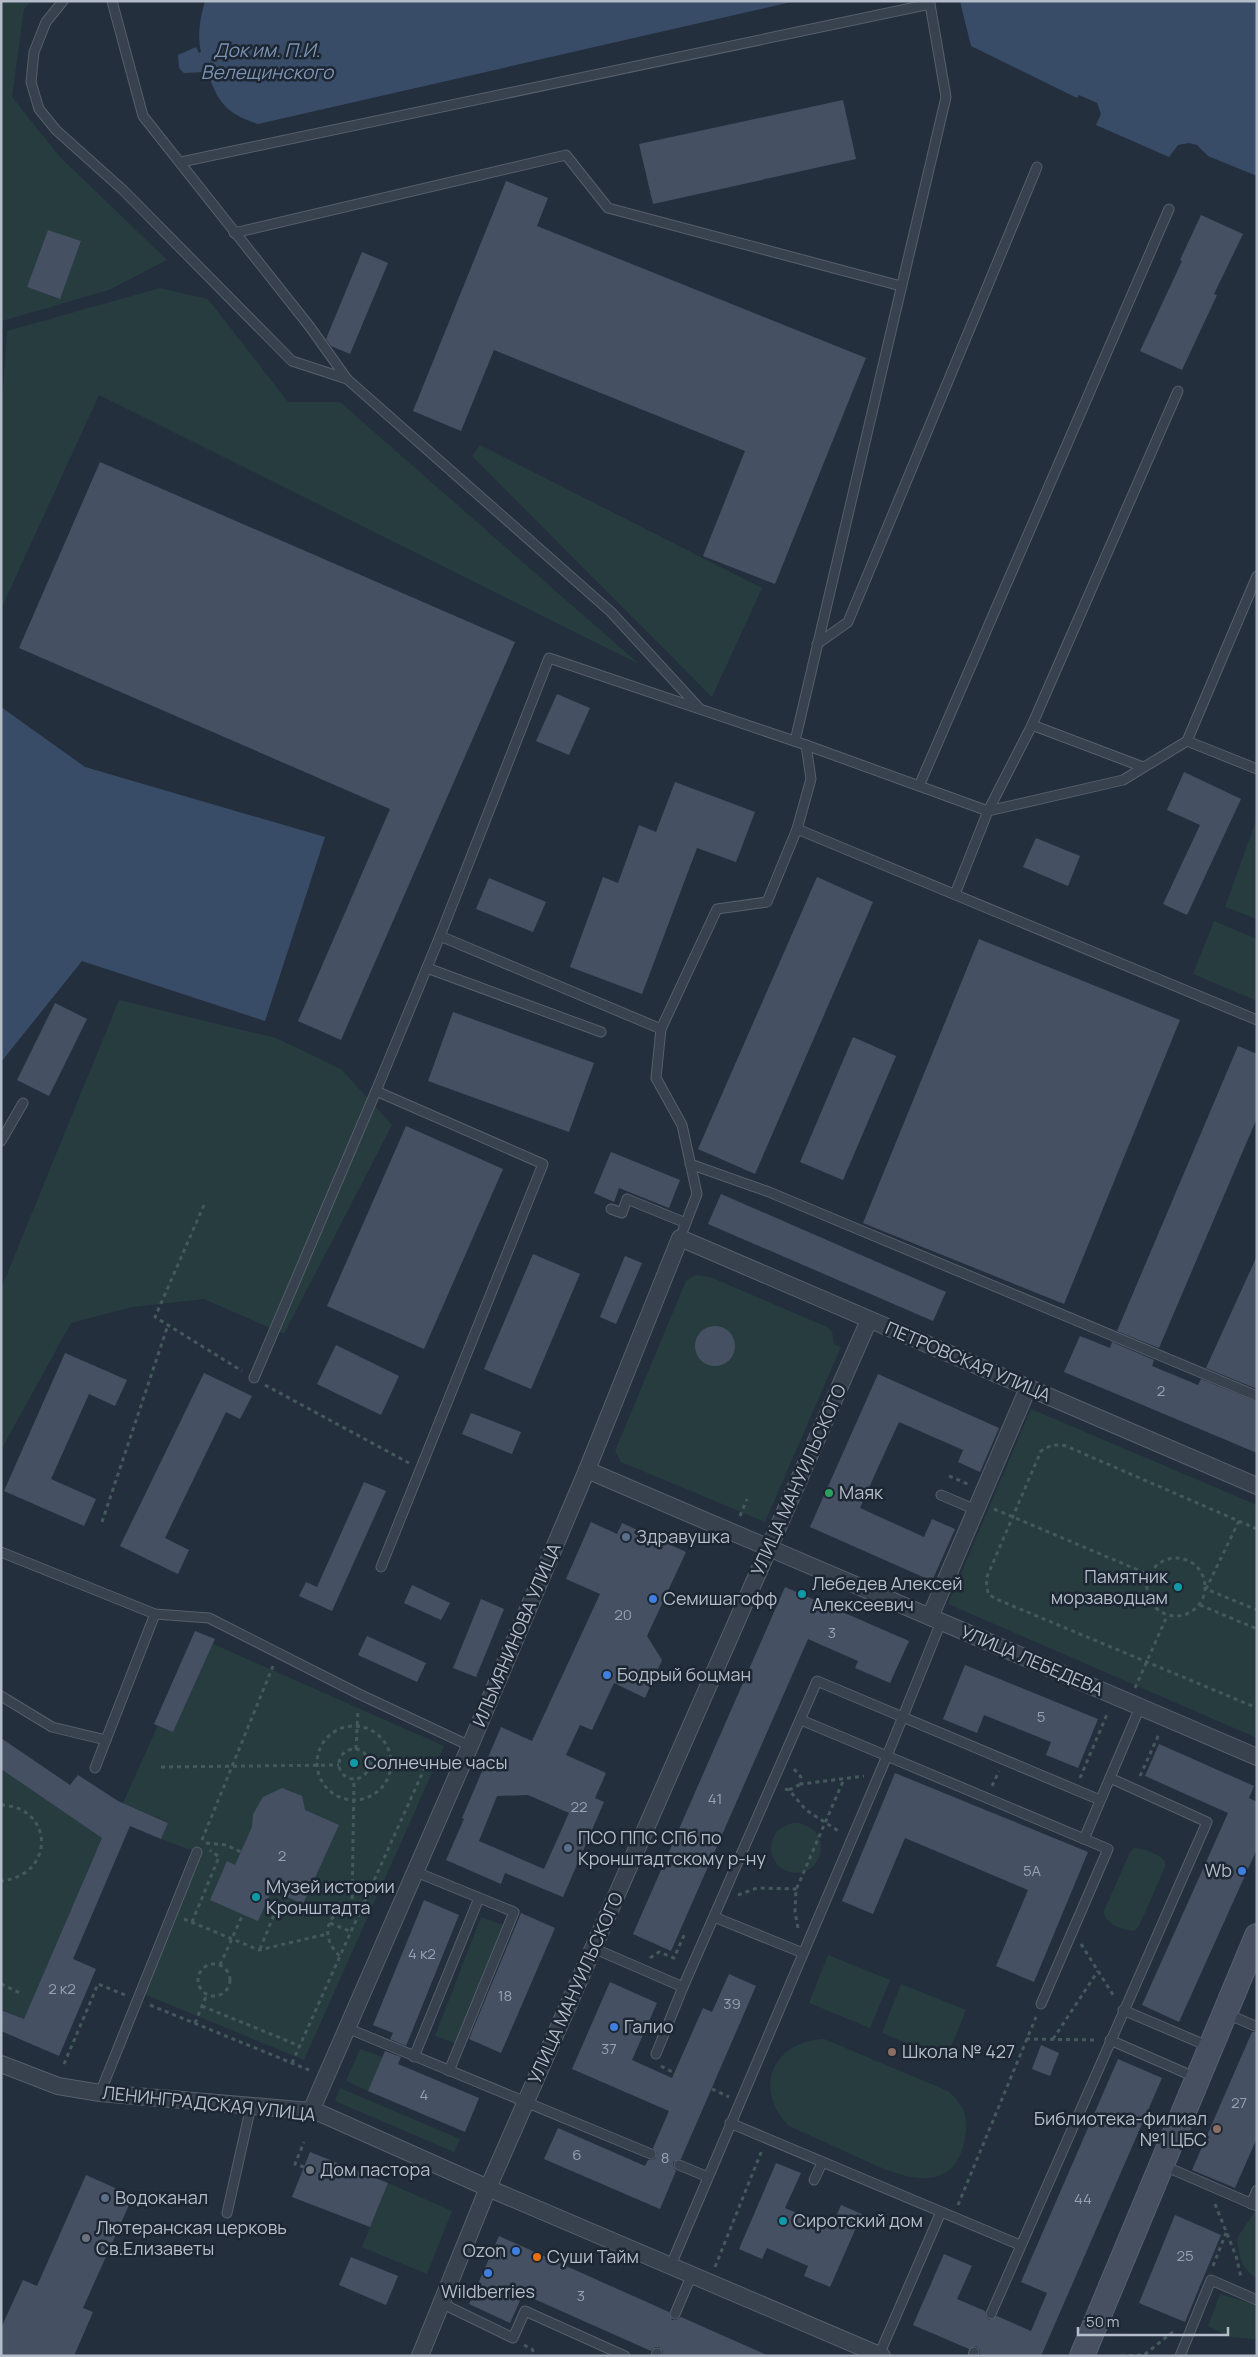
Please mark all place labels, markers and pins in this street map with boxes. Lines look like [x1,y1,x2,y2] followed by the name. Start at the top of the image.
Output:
[839,1480,884,1504] place label: Маяк
[823,1487,835,1499] marker: Маяк
[636,1524,730,1548] place label: Здравушка
[620,1531,632,1543] marker: Здравушка
[1051,1564,1169,1609] place label: Памятник морзаводцам
[812,1571,962,1616] place label: Лебедев Алексей Алексеевич
[1172,1581,1184,1593] marker: Памятник морзаводцам
[663,1586,777,1610] place label: Семишагофф
[796,1588,808,1600] marker: Лебедев Алексей Алексеевич
[647,1593,659,1605] marker: Семишагофф
[617,1662,751,1686] place label: Бодрый боцман
[601,1669,613,1681] marker: Бодрый боцман
[364,1750,507,1774] place label: Солнечные часы
[348,1757,360,1769] marker: Солнечные часы
[578,1825,766,1870] place label: ПСО ППС СПб по Кронштадтскому р-ну
[562,1842,574,1854] marker: ПСО ППС СПб по Кронштадтскому р-ну
[1205,1858,1232,1882] place label: Wb
[1236,1865,1248,1877] marker: Wb
[266,1874,395,1919] place label: Музей истории Кронштадта
[250,1891,262,1903] marker: Музей истории Кронштадта
[624,2014,674,2038] place label: Галио
[608,2021,620,2033] marker: Галио
[902,2039,1015,2063] place label: Школа № 427
[886,2046,898,2058] marker: Школа № 427
[1034,2106,1207,2151] place label: Библиотека-филиал №1 ЦБС
[1211,2123,1223,2135] marker: Библиотека-филиал №1 ЦБС
[320,2157,430,2181] place label: Дом пастора
[304,2164,316,2176] marker: Дом пастора
[115,2185,208,2209] place label: Водоканал
[99,2192,111,2204] marker: Водоканал
[793,2208,923,2232] place label: Сиротский дом
[96,2215,287,2260] place label: Лютеранская церковь Св.Елизаветы
[777,2215,789,2227] marker: Сиротский дом
[80,2232,92,2244] marker: Лютеранская церковь Св.Елизаветы
[463,2238,506,2262] place label: Ozon
[547,2244,639,2268] place label: Суши Тайм
[510,2245,522,2257] marker: Ozon
[531,2251,543,2263] marker: Суши Тайм
[482,2267,494,2279] marker: Wildberries
[441,2279,535,2303] place label: Wildberries

